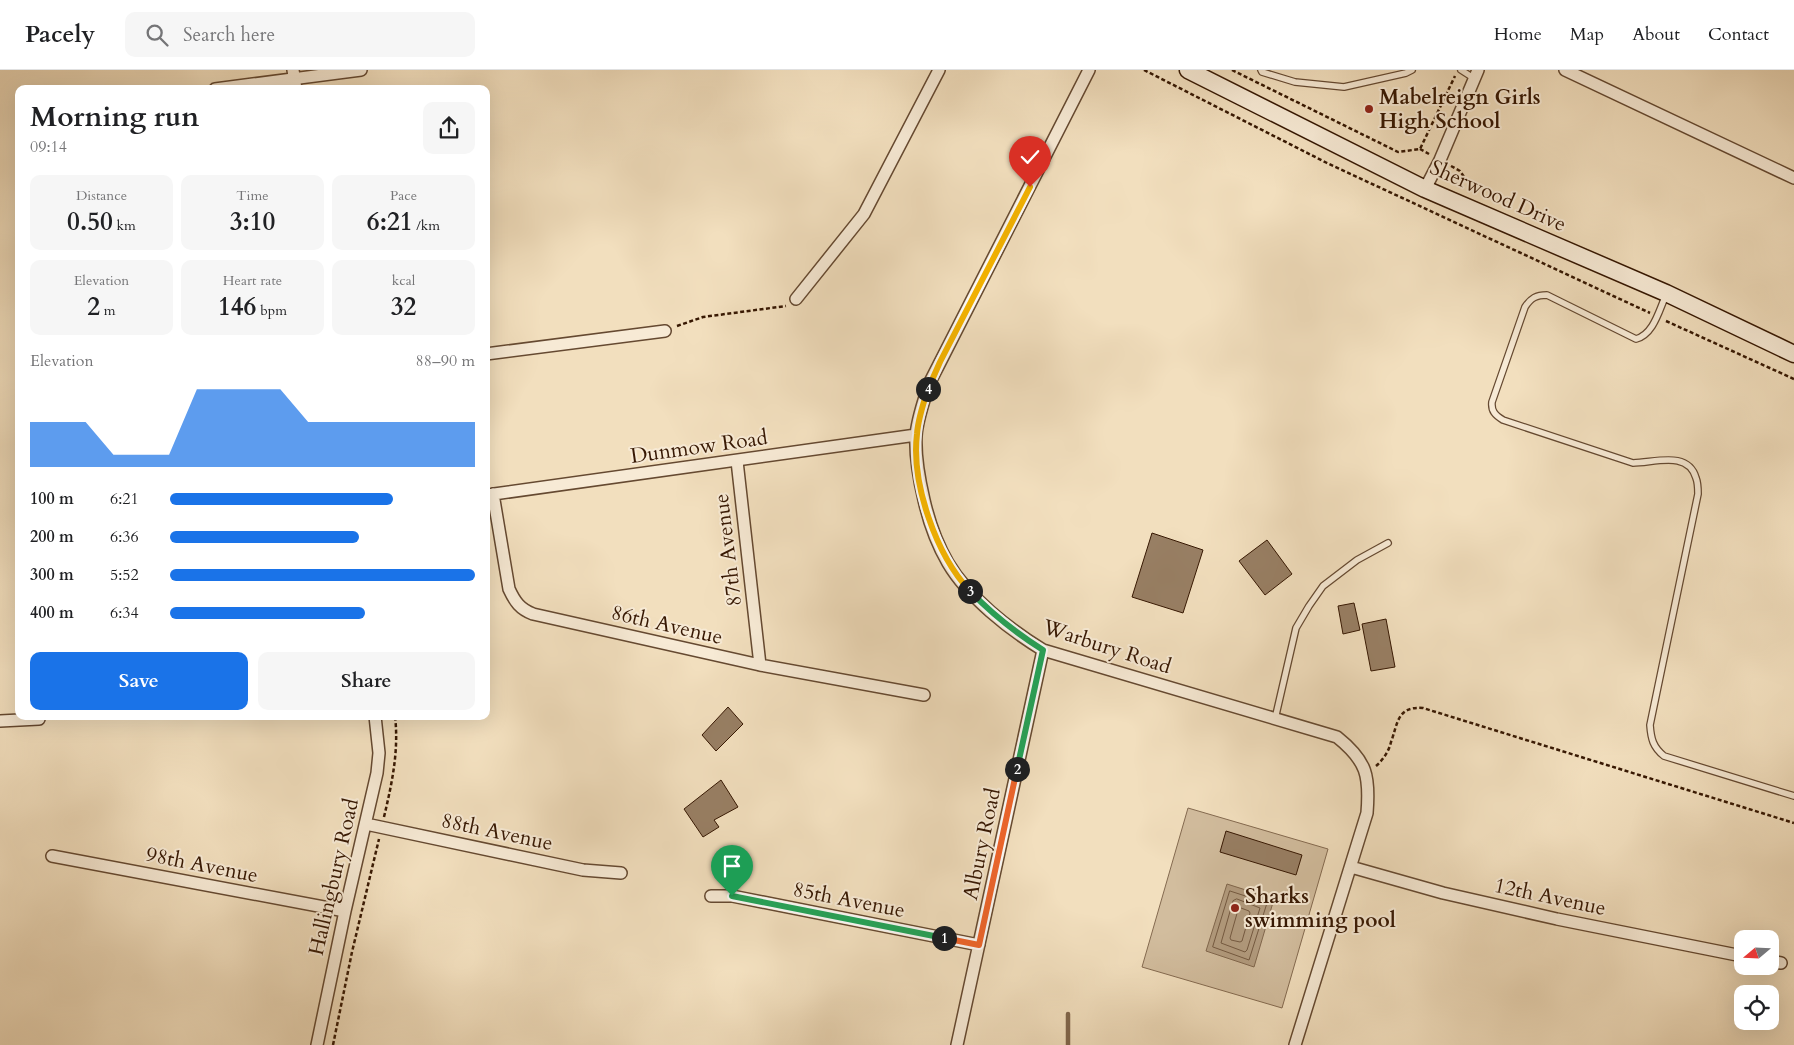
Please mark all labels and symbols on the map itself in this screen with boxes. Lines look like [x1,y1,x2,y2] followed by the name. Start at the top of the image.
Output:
[1379,83,1541,136] place label: Mabelreign Girls High School
[1363,103,1375,115] marker: Mabelreign Girls High School
[1009,136,1051,187] pin
[1425,153,1571,239] street label: Sherwood Drive
[916,376,940,402] pin: 4
[629,423,769,471] street label: Dunmow Road
[707,492,749,608] street label: 87th Avenue
[958,578,982,604] pin: 3
[608,598,726,652] street label: 86th Avenue
[1038,612,1175,681] street label: Warbury Road
[1004,756,1030,782] pin: 2
[956,785,1008,903] street label: Albury Road
[302,796,366,958] street label: Hallingbury Road
[439,806,555,858] street label: 88th Avenue
[144,840,260,890] street label: 98th Avenue
[711,845,753,896] pin
[1492,871,1608,923] street label: 12th Avenue
[791,875,907,925] street label: 85th Avenue
[1245,882,1396,935] place label: Sharks swimming pool
[1229,902,1241,914] marker: Sharks swimming pool
[932,926,956,950] pin: 1
[1734,930,1779,975] north arrow

